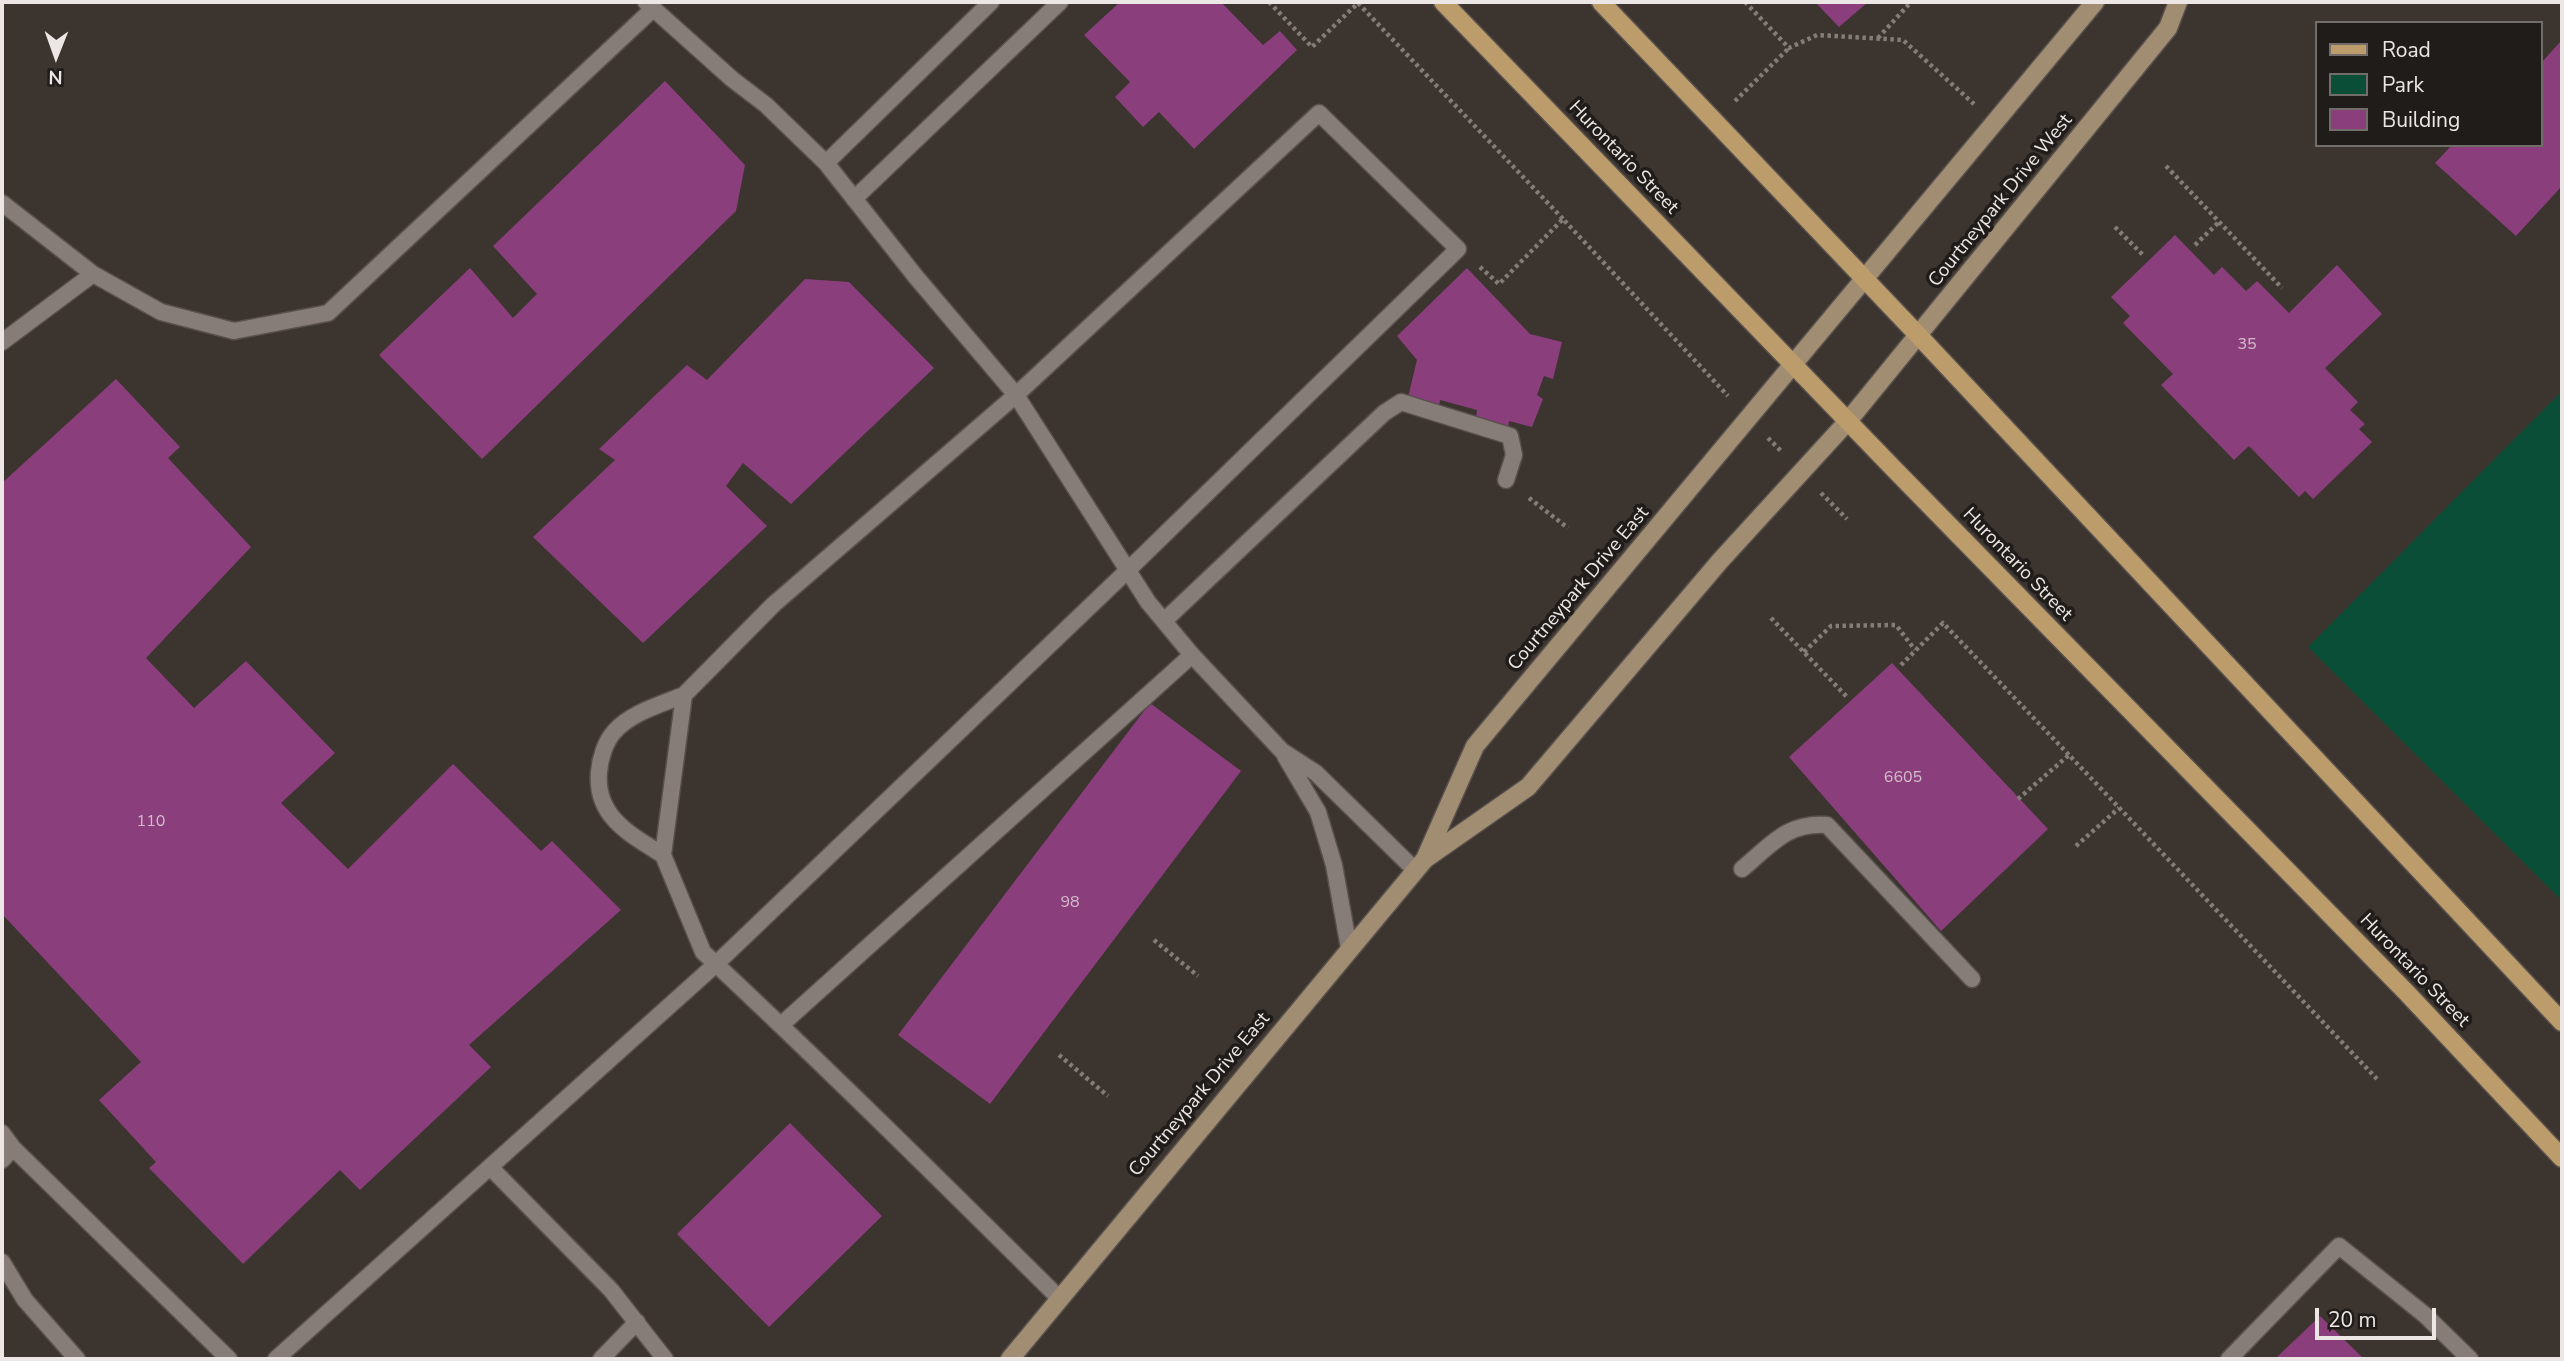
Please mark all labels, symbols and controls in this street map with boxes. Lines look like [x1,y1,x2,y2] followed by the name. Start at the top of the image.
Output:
[21,21,91,91] north arrow
[2316,21,2543,147] legend
[2382,36,2431,64] text: Road
[48,64,63,90] text: N
[2382,71,2424,99] text: Park
[1563,97,1683,219] street label: Hurontario Street
[2382,106,2460,134] text: Building
[1924,110,2078,292] street label: Courtneypark Drive West
[2237,335,2257,355] house number: 35
[1504,502,1654,676] street label: Courtneypark Drive East
[1957,504,2077,626] street label: Hurontario Street
[1884,768,1922,788] house number: 6605
[137,812,165,832] house number: 110
[1060,893,1080,913] house number: 98
[2354,910,2474,1032] street label: Hurontario Street
[1125,1008,1275,1182] street label: Courtneypark Drive East
[2319,1294,2440,1338] scale bar
[2328,1306,2377,1334] text: 20 m

